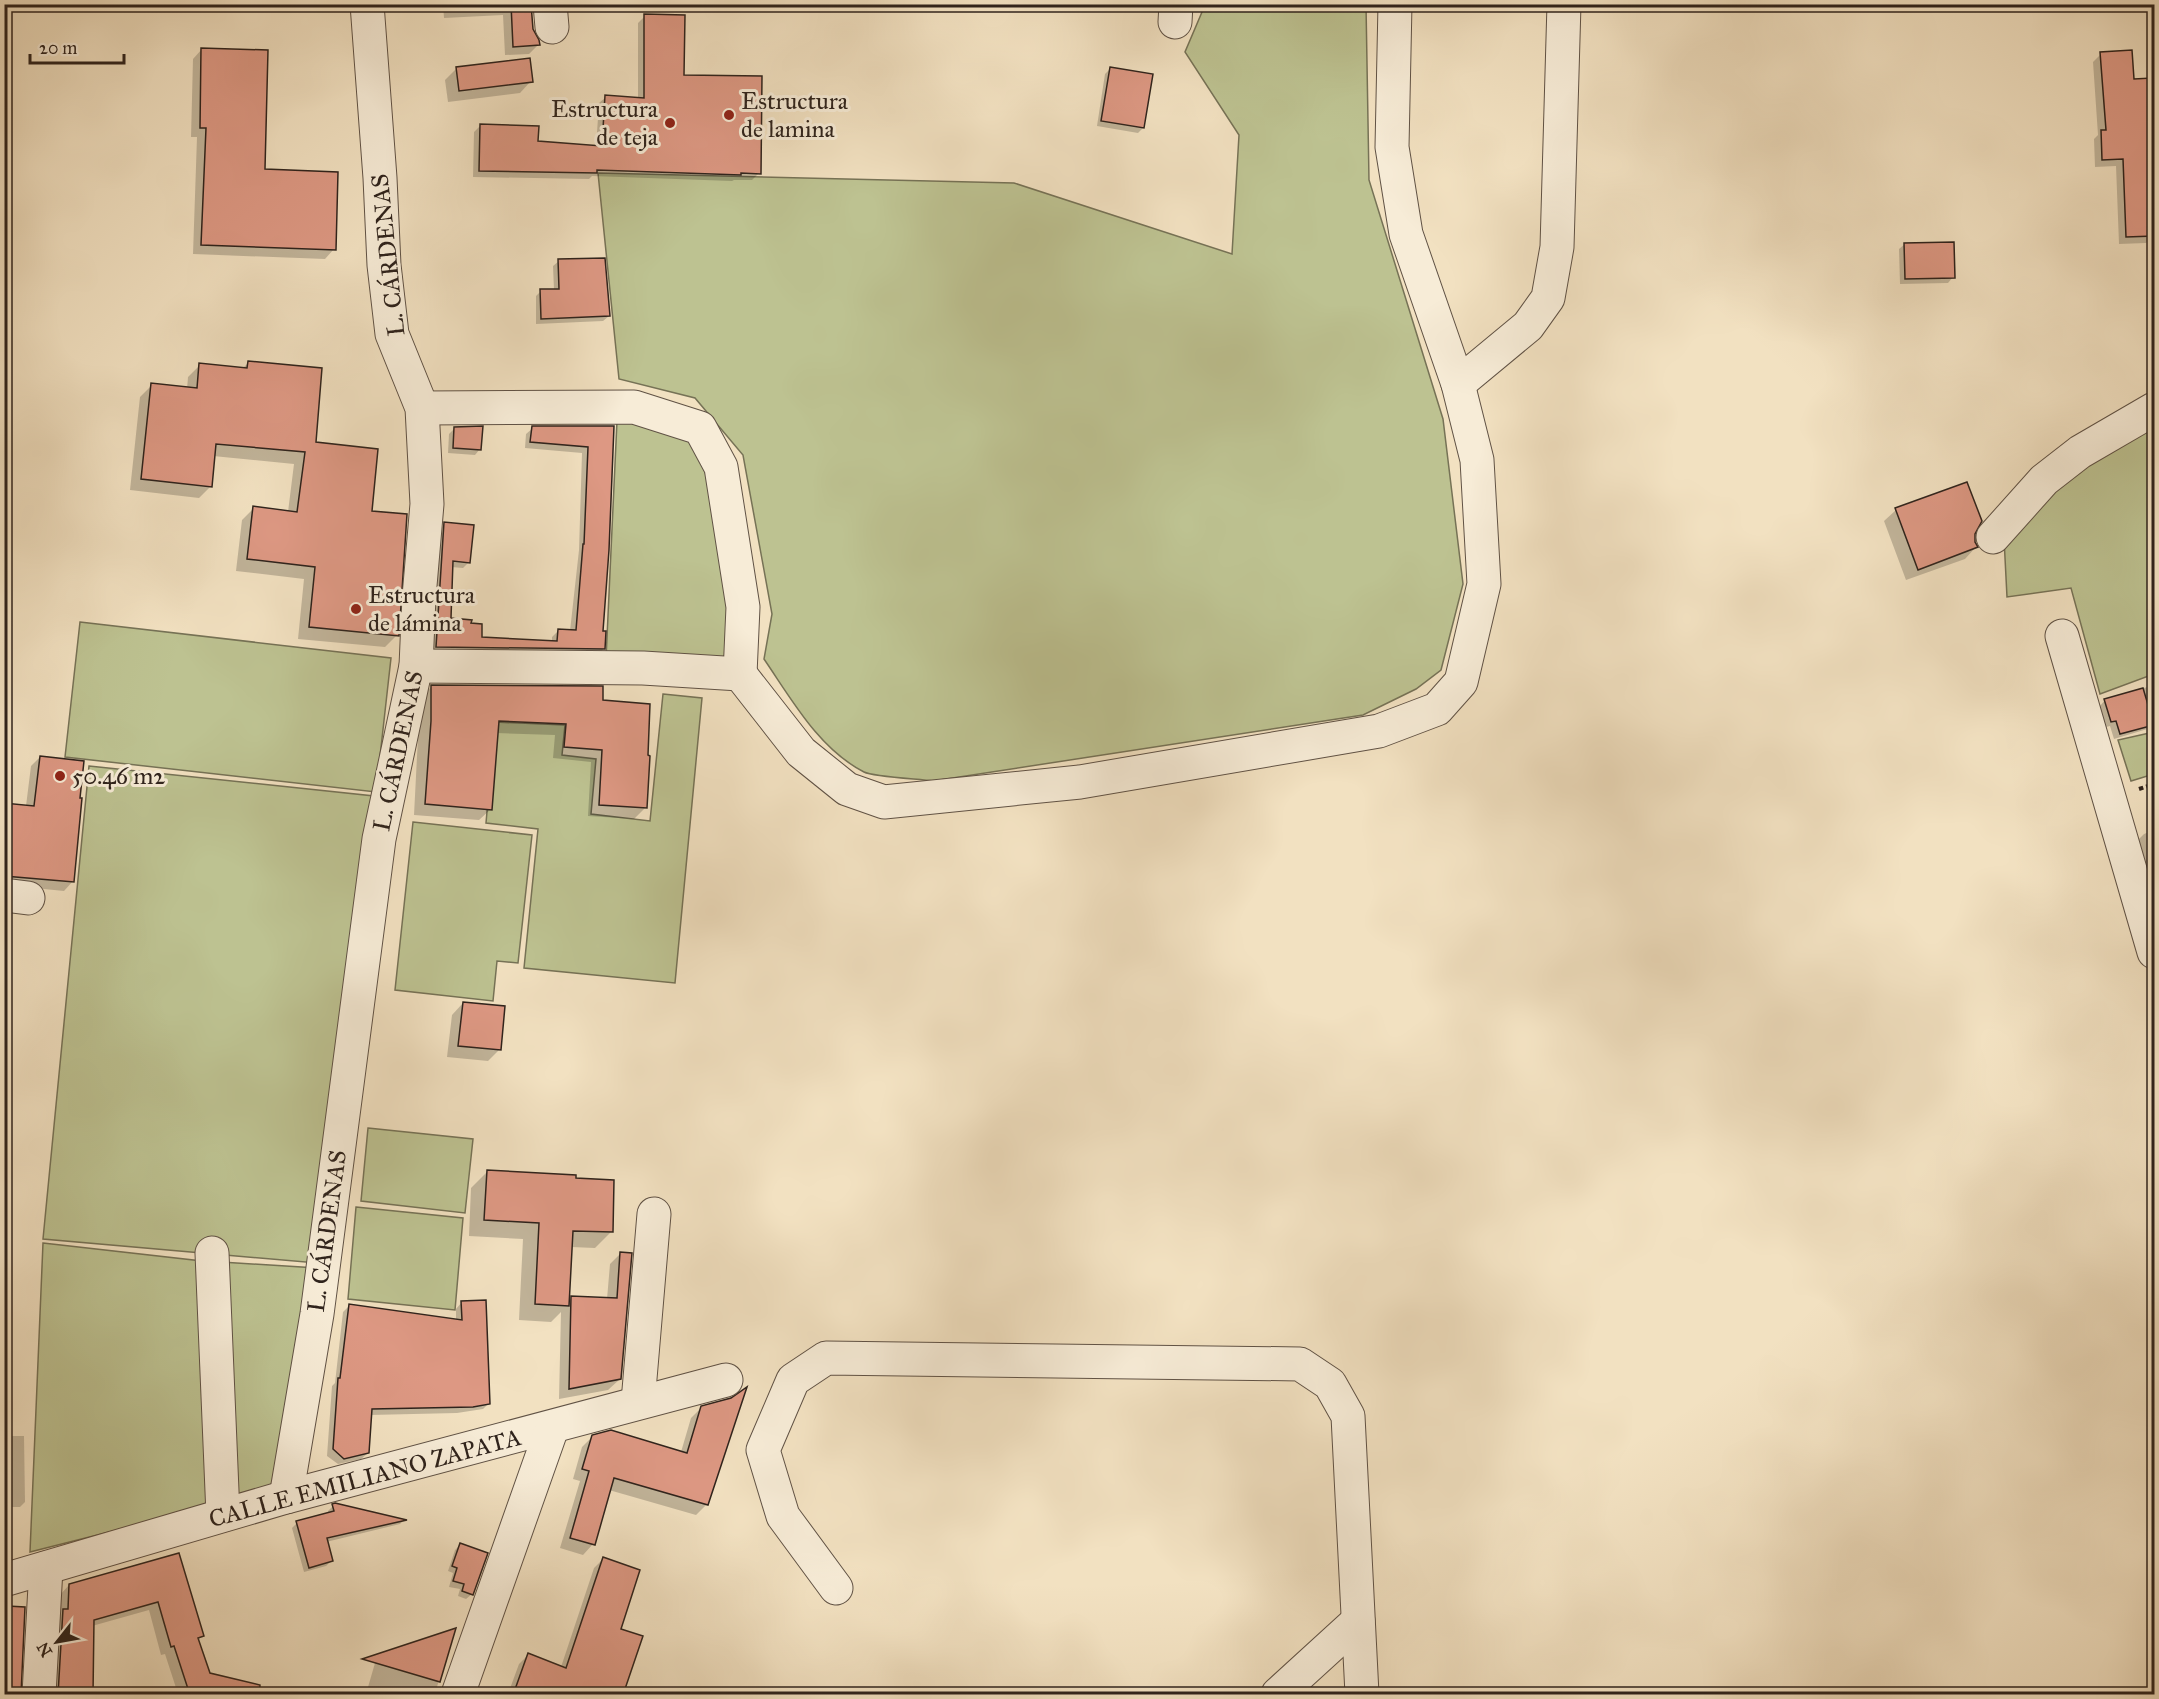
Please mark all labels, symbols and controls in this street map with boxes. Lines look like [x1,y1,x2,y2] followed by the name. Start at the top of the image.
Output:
[30,27,124,65] scale bar
[39,37,77,59] text: 20 m
[741,86,849,144] place label: Estructura de lamina
[551,94,659,152] place label: Estructura de teja
[722,108,736,122] marker: Estructura de lamina
[663,116,677,130] marker: Estructura de teja
[365,172,411,338] street label: L. CÁRDENAS
[368,580,476,638] place label: Estructura de lámina
[349,602,363,616] marker: Estructura de lámina
[366,668,430,834] street label: L. CÁRDENAS
[72,761,165,791] place label: 50.46 m2
[53,769,67,783] marker: 50.46 m2
[301,1148,353,1314] street label: L. CÁRDENAS
[205,1422,525,1534] street label: CALLE EMILIANO ZAPATA
[27,1612,87,1672] north arrow
[33,1638,56,1660] text: N

